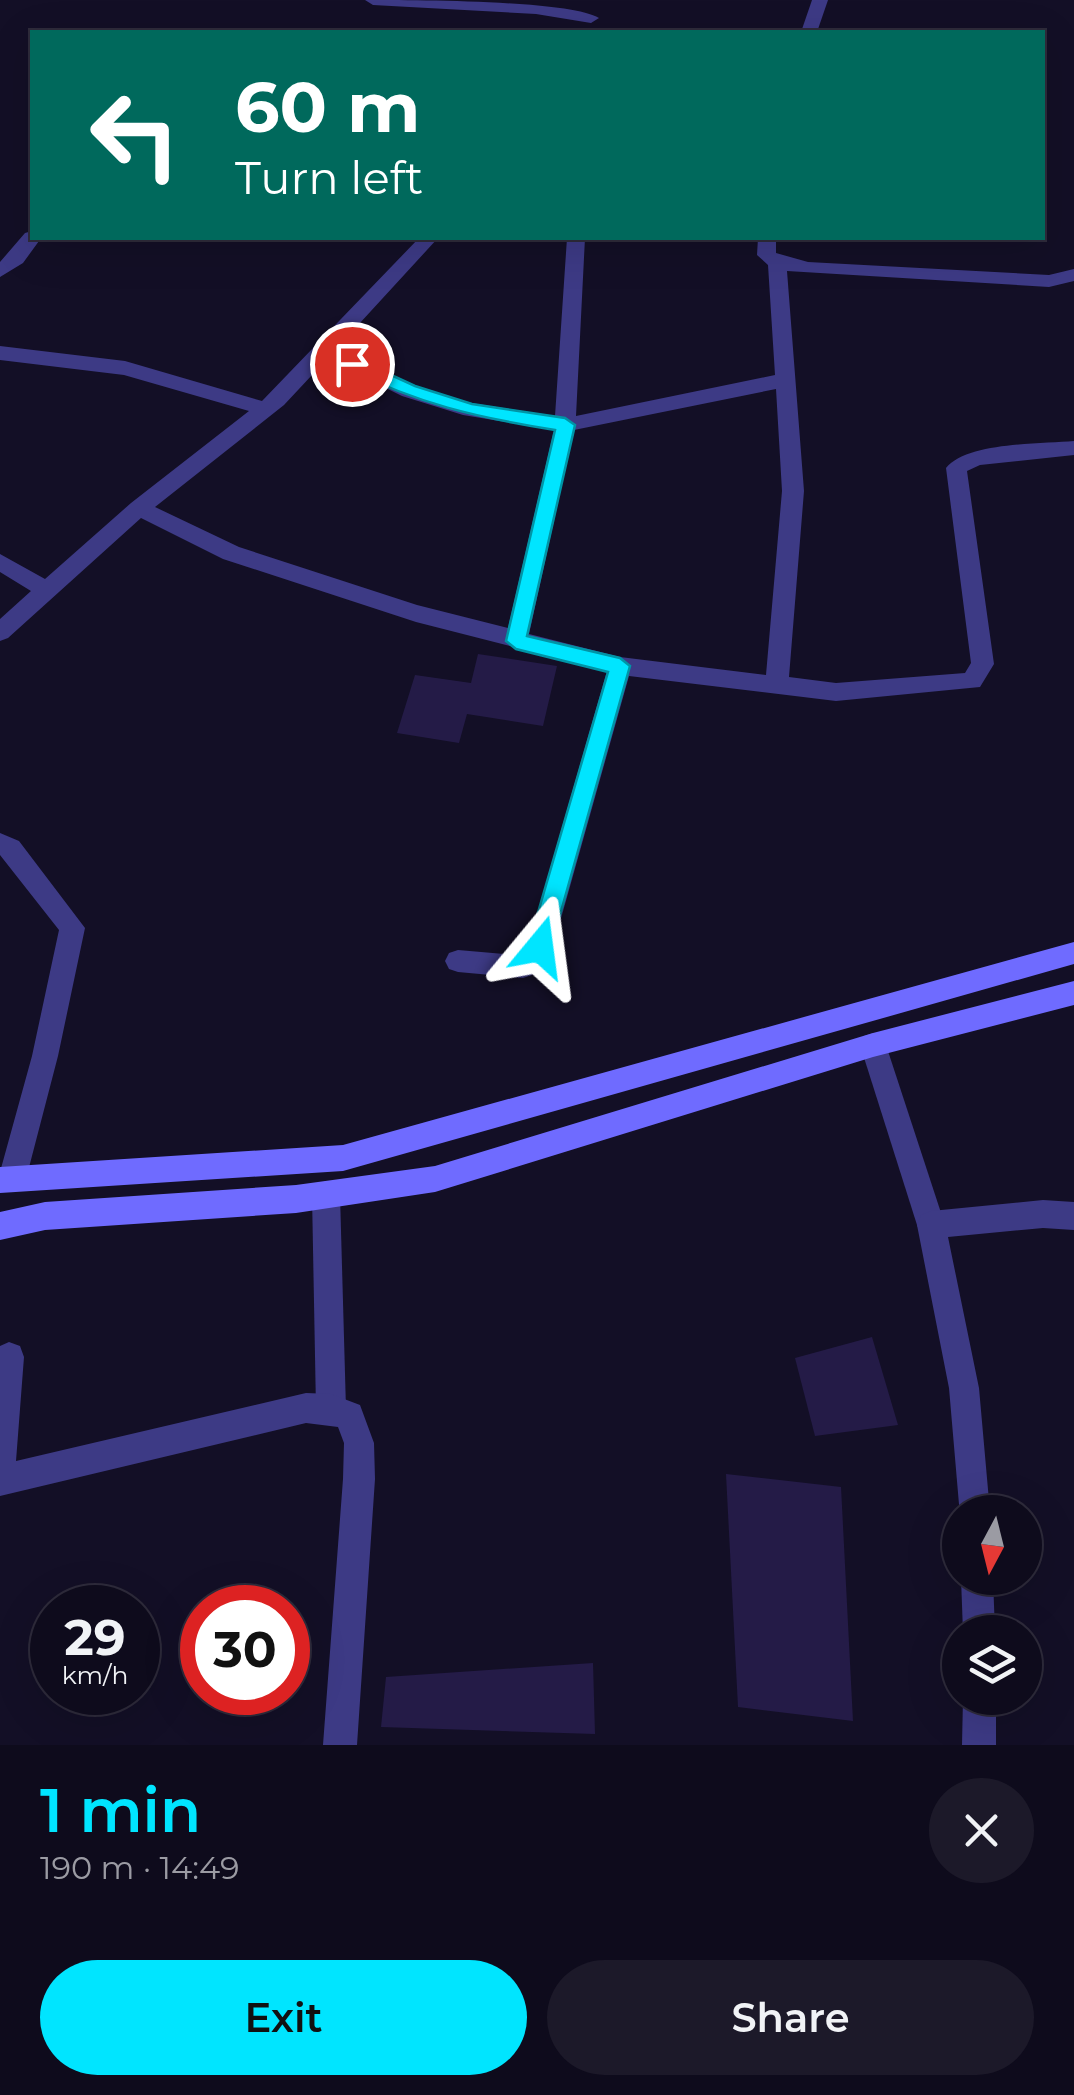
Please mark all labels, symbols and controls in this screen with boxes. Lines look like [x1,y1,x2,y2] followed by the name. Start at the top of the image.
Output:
[235,64,420,150] text: 60 m
[70,70,200,200] icon: left
[235,150,423,205] text: Turn left
[310,322,395,407] pin
[325,337,380,392] icon: arrive
[488,895,592,999] position arrow
[942,1495,1042,1595] north arrow
[942,1495,1042,1715] map controls
[180,1585,310,1715] speed limit sign: 30
[64,1607,126,1668] text: 29
[942,1615,1042,1715] button: layers
[62,1660,128,1690] text: km/h
[40,1774,201,1847] text: 1 min
[929,1778,1034,1883] button: close
[40,1848,239,1887] text: 190 m · 14:49
[40,1960,527,2075] button: Exit
[547,1960,1034,2075] button: Share

